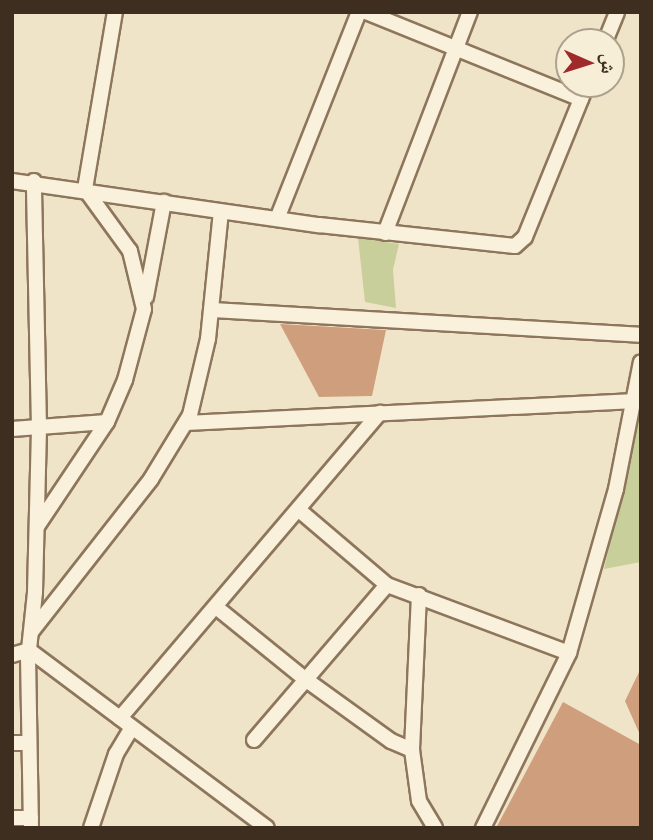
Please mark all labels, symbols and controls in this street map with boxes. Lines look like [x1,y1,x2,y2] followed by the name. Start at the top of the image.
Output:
[555,28,625,98] north arrow
[596,53,621,75] text: ش

